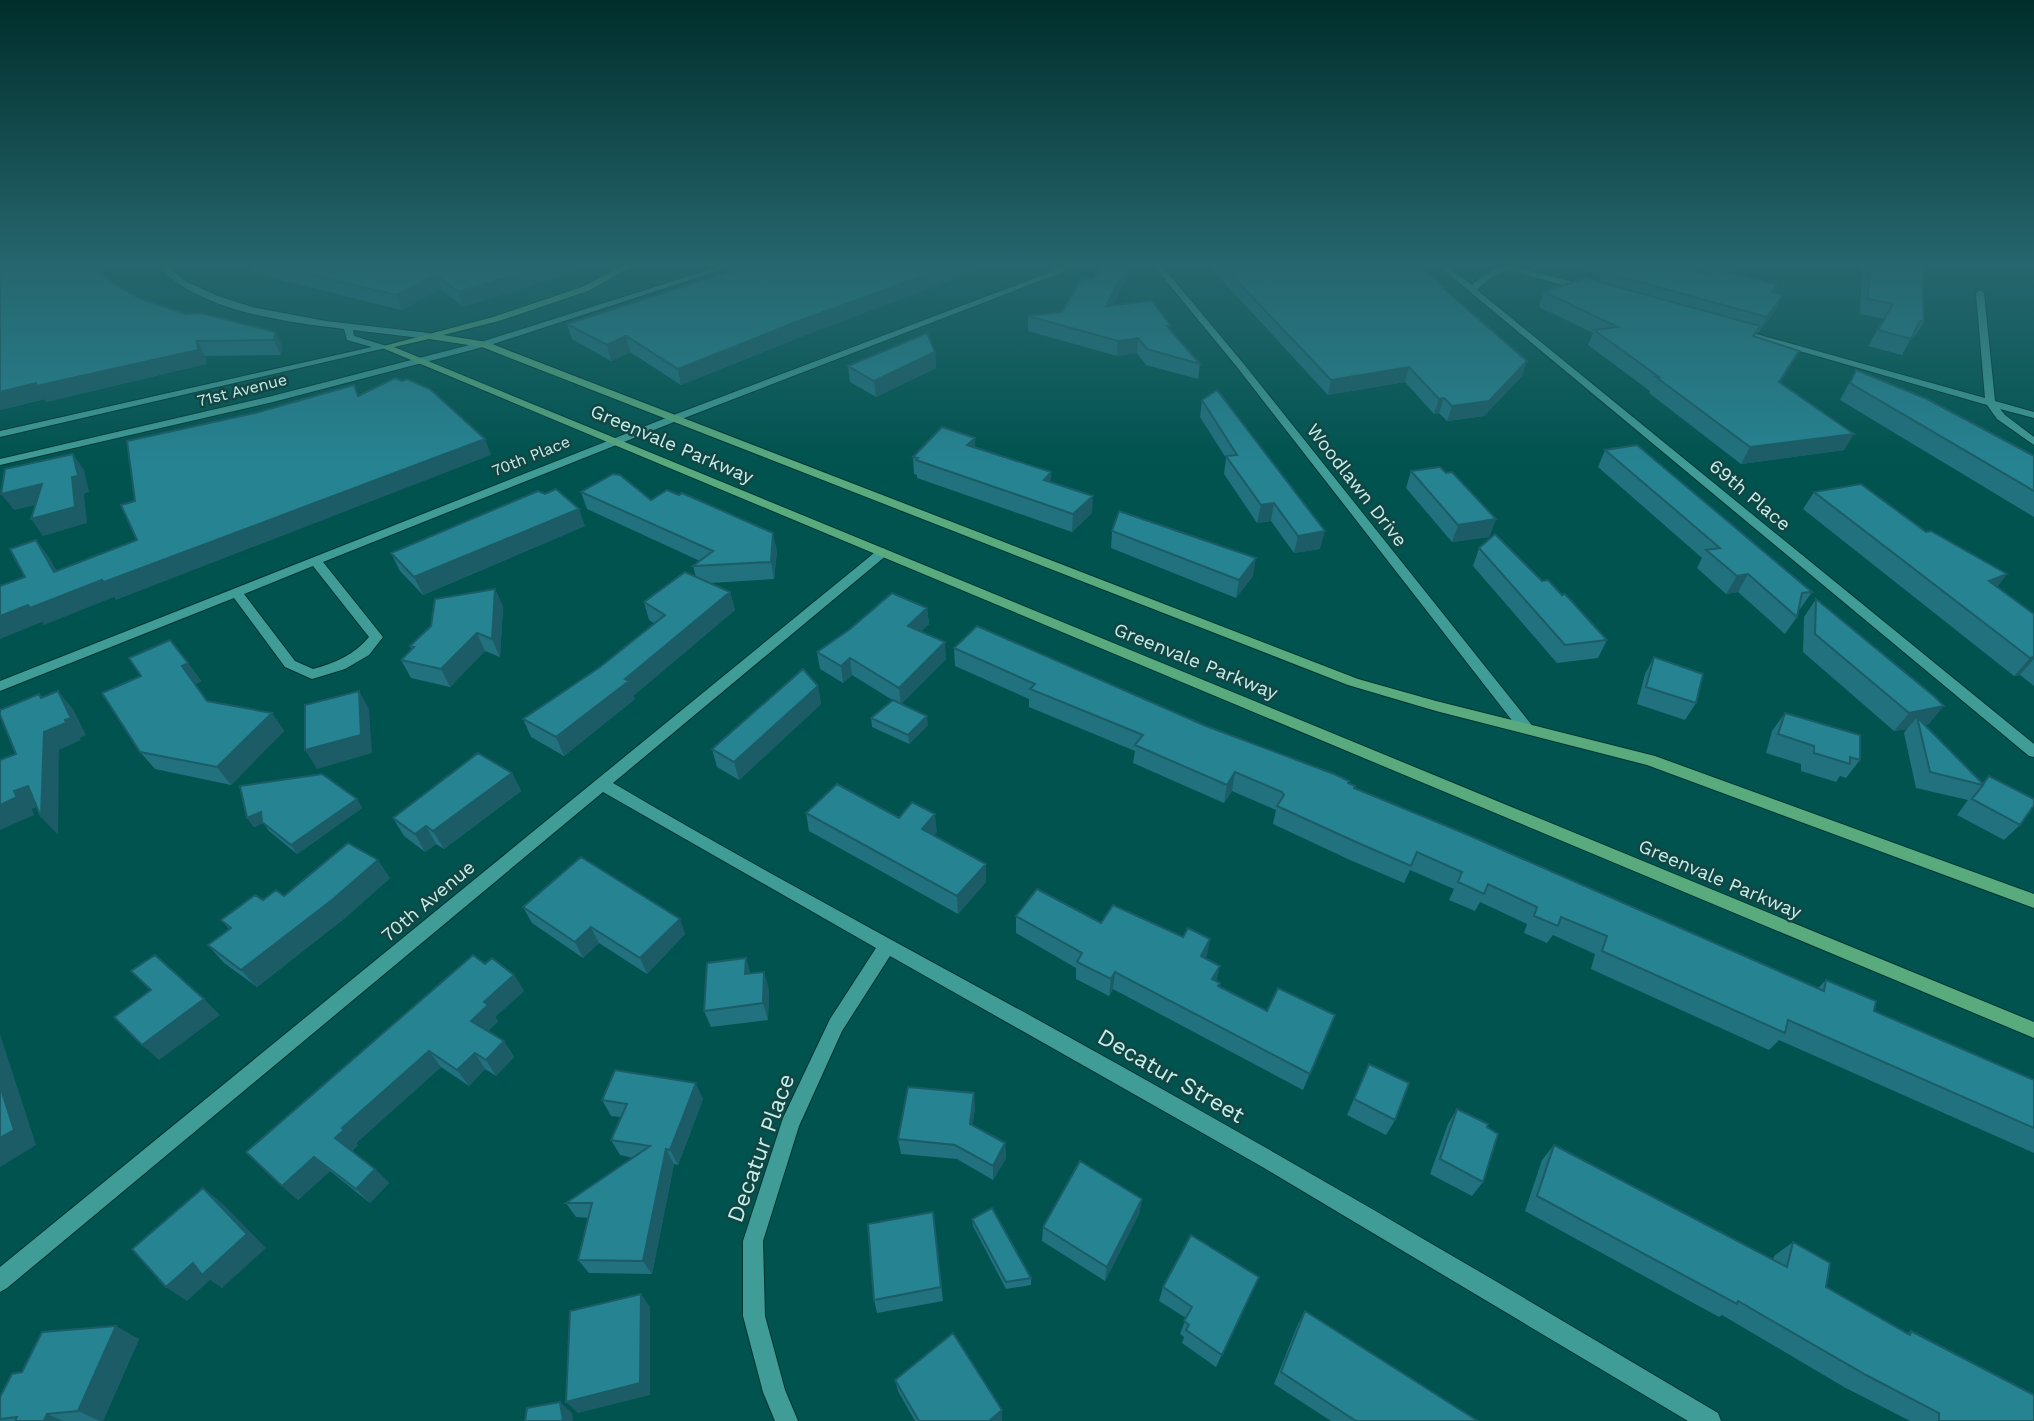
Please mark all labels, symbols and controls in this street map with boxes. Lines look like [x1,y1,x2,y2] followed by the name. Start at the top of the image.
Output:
[195,370,289,410] street label: 71st Avenue
[587,399,757,489] street label: Greenvale Parkway
[1302,419,1412,551] street label: Woodlawn Drive
[489,432,573,480] street label: 70th Place
[1705,454,1795,536] street label: 69th Place
[1111,618,1282,704] street label: Greenvale Parkway
[1635,834,1805,924] street label: Greenvale Parkway
[377,855,479,947] street label: 70th Avenue
[1093,1023,1250,1129] street label: Decatur Street
[722,1070,800,1226] street label: Decatur Place

